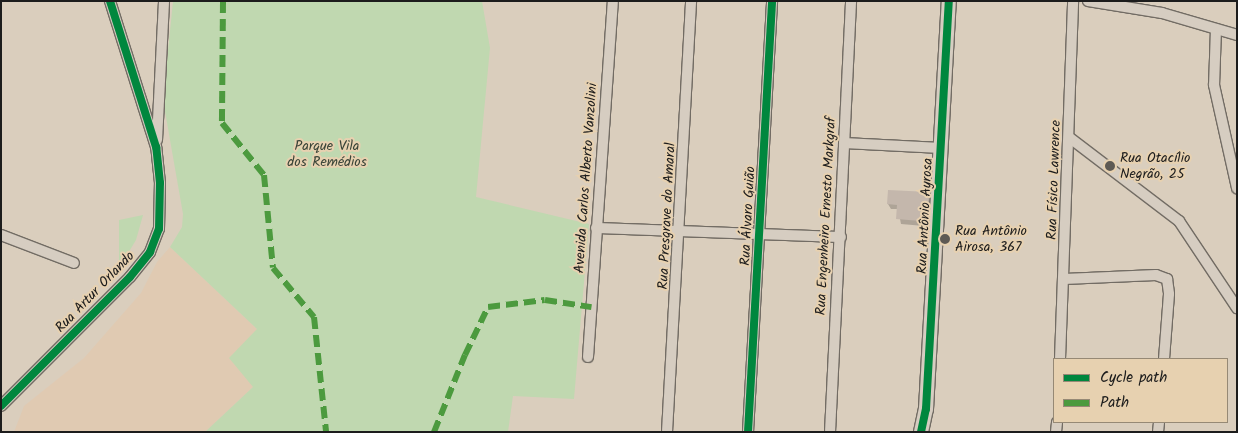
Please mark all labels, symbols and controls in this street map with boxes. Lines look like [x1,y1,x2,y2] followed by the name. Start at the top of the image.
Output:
[571,82,601,274] street label: Avenida Carlos Alberto Vanzolini
[812,116,840,316] street label: Rua Engenheiro Ernesto Markgraf
[1044,120,1064,240] street label: Rua Físico Lawrence
[287,138,367,170] park label: Parque Vila dos Remédios
[655,142,679,290] street label: Rua Presgrave do Amaral
[1120,150,1190,182] place label: Rua Otacílio Negrão, 25
[914,158,936,274] street label: Rua Antônio Ayrosa
[1104,160,1116,172] marker: Rua Otacílio Negrão, 25
[737,166,759,266] street label: Rua Álvaro Guião
[955,223,1027,256] place label: Rua Antônio Airosa, 367
[939,233,951,245] marker: Rua Antônio Airosa, 367
[52,248,138,336] street label: Rua Artur Orlando
[1053,358,1228,423] legend
[1100,366,1167,390] text: Cycle path
[1100,391,1129,415] text: Path

